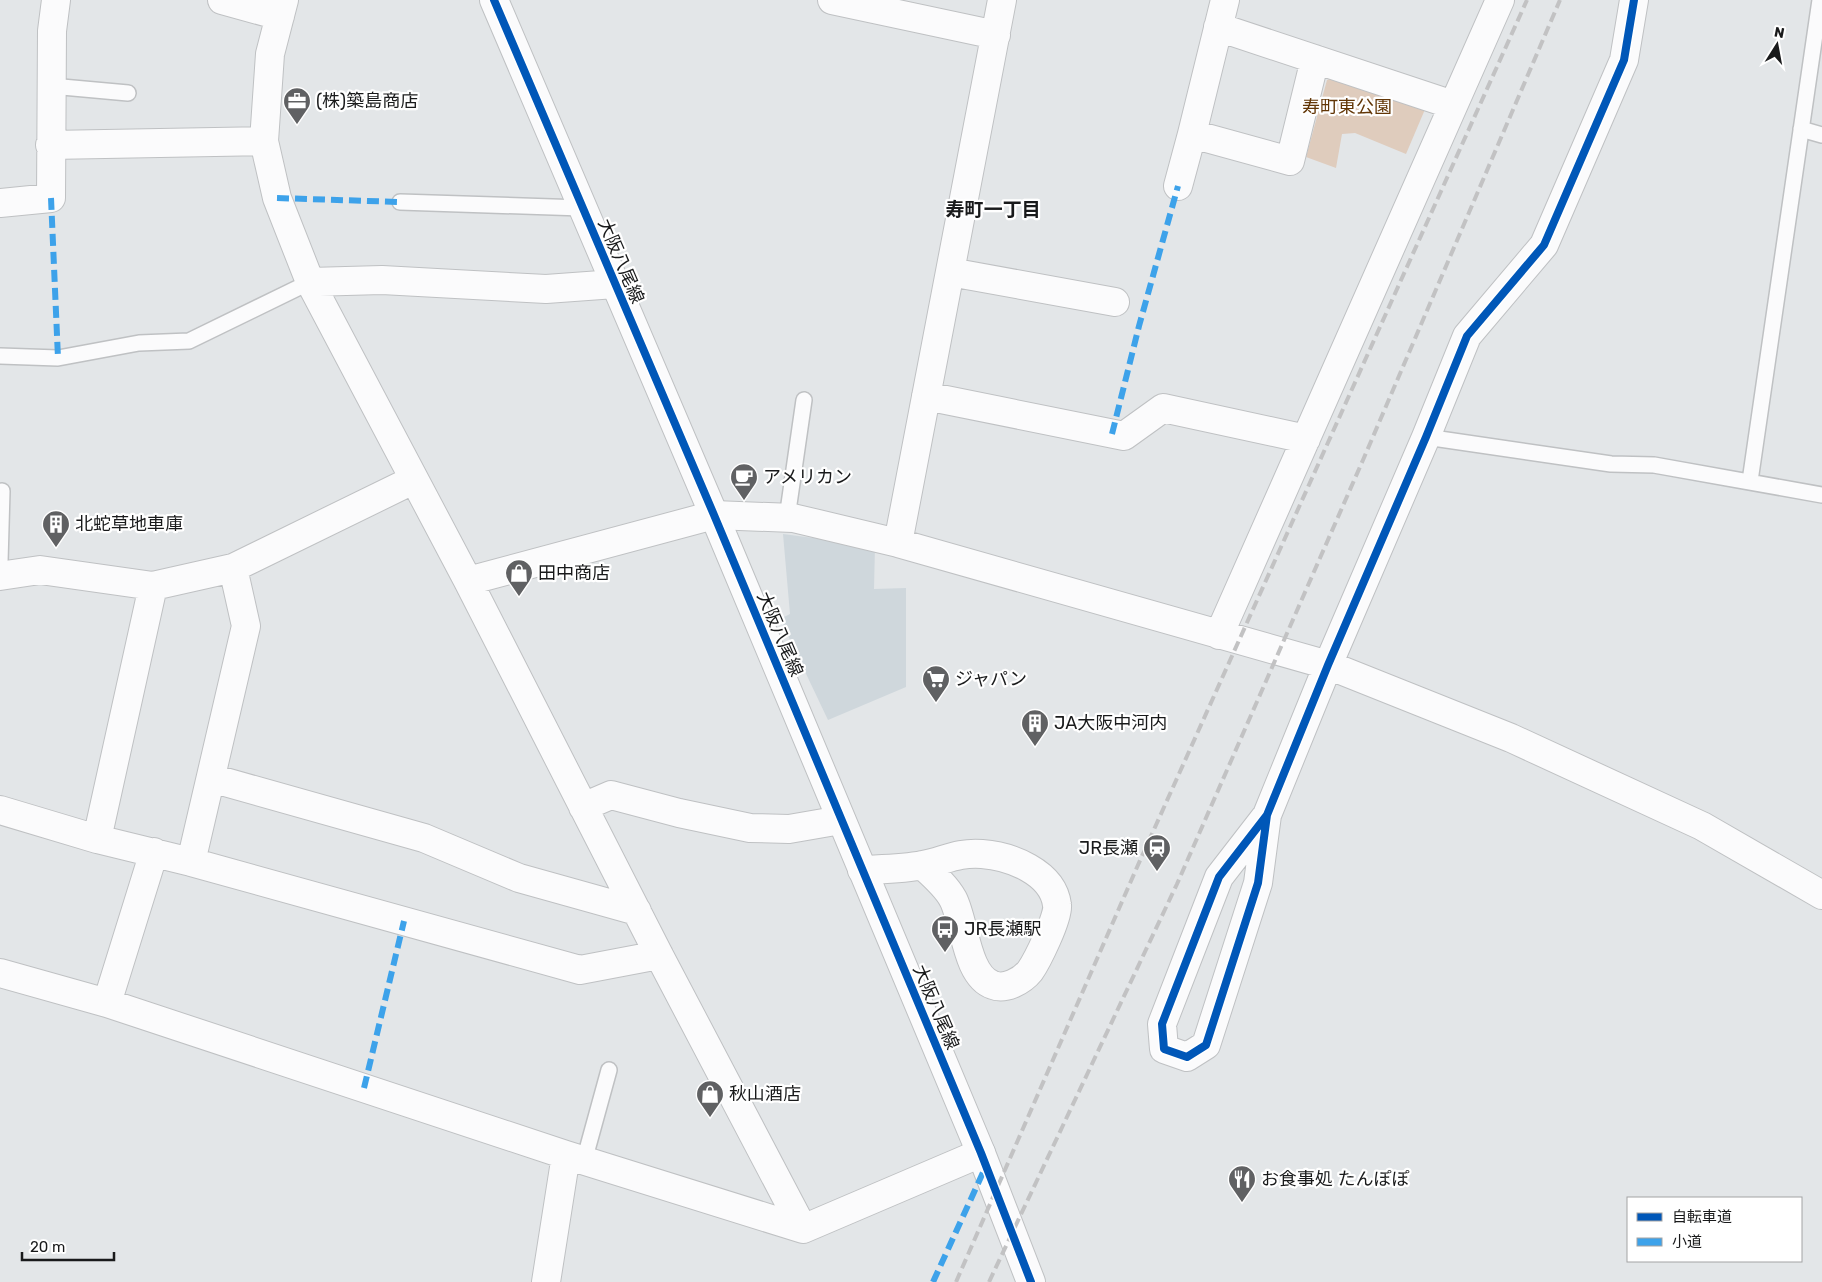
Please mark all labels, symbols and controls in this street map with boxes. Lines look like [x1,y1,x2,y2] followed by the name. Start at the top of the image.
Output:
[1752,20,1802,70] north arrow
[1773,23,1786,42] text: N
[282,86,312,125] office icon: (株)築島商店
[316,90,418,112] place label: (株)築島商店
[1302,96,1392,118] park label: 寿町東公園
[945,198,1041,221] district label: 寿町一丁目
[593,215,649,307] street label: 大阪八尾線
[729,462,759,501] cafe icon: アメリカン
[763,466,852,488] place label: アメリカン
[41,509,71,548] building icon: 北蛇草地車庫
[75,513,183,535] place label: 北蛇草地車庫
[504,558,534,597] shop icon: 田中商店
[538,562,610,584] place label: 田中商店
[752,588,808,680] street label: 大阪八尾線
[921,664,951,703] supermarket icon: ジャパン
[955,668,1027,690] place label: ジャパン
[1020,708,1050,747] building icon: JA大阪中河内
[1054,712,1167,734] place label: JA大阪中河内
[1142,833,1172,872] station icon: JR長瀬
[1079,837,1138,859] place label: JR長瀬
[930,914,960,953] bus stop icon: JR長瀬駅
[964,918,1041,940] place label: JR長瀬駅
[908,961,964,1053] street label: 大阪八尾線
[695,1079,725,1118] shop icon: 秋山酒店
[729,1083,801,1105] place label: 秋山酒店
[1227,1164,1257,1203] restaurant icon: お食事処 たんぽぽ
[1261,1168,1409,1190] place label: お食事処 たんぽぽ
[1627,1197,1802,1262] legend
[1672,1208,1732,1226] text: 自転車道
[22,1230,115,1262] scale bar
[1672,1233,1702,1251] text: 小道
[30,1238,65,1256] text: 20 m

